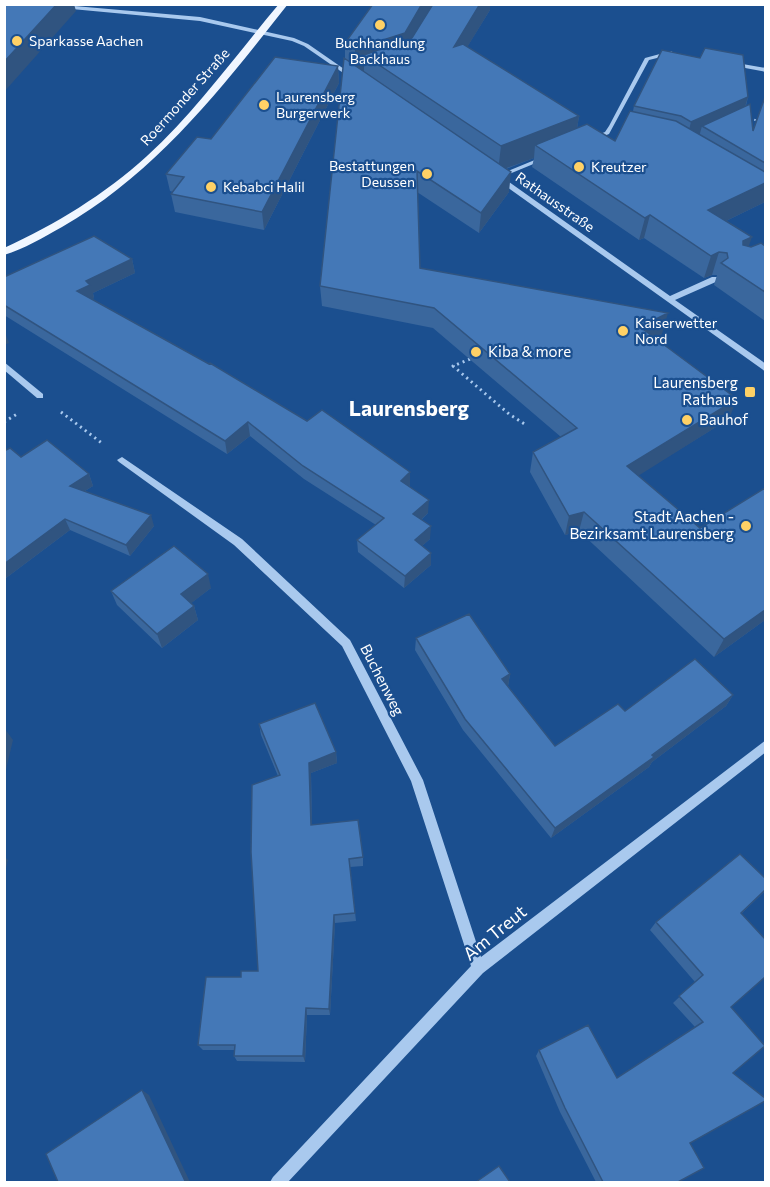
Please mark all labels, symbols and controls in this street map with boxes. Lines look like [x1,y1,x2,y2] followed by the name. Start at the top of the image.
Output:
[373,18,387,32] marker: Buchhandlung Backhaus
[29,32,143,49] place label: Sparkasse Aachen
[10,34,24,48] marker: Sparkasse Aachen
[335,34,426,67] place label: Buchhandlung Backhaus
[136,45,233,149] street label: Roermonder Straße
[276,88,356,121] place label: Laurensberg Burgerwerk
[257,98,271,112] marker: Laurensberg Burgerwerk
[329,157,415,190] place label: Bestattungen Deussen
[591,158,647,175] place label: Kreutzer
[572,160,586,174] marker: Kreutzer
[420,167,434,181] marker: Bestattungen Deussen
[512,168,598,235] street label: Rathausstraße
[223,178,305,195] place label: Kebabci Halil
[204,180,218,194] marker: Kebabci Halil
[635,314,718,347] place label: Kaiserwetter Nord
[616,324,630,338] marker: Kaiserwetter Nord
[488,342,571,360] place label: Kiba & more
[469,345,483,359] marker: Kiba & more
[653,373,738,408] place label: Laurensberg Rathaus
[743,385,757,399] marker: Laurensberg Rathaus
[349,395,470,420] district label: Laurensberg
[699,410,748,428] place label: Bauhof
[680,413,694,427] marker: Bauhof
[569,507,734,542] place label: Stadt Aachen - Bezirksamt Laurensberg
[739,519,753,533] marker: Stadt Aachen - Bezirksamt Laurensberg
[357,641,409,718] street label: Buchenweg
[458,900,531,965] street label: Am Treut

